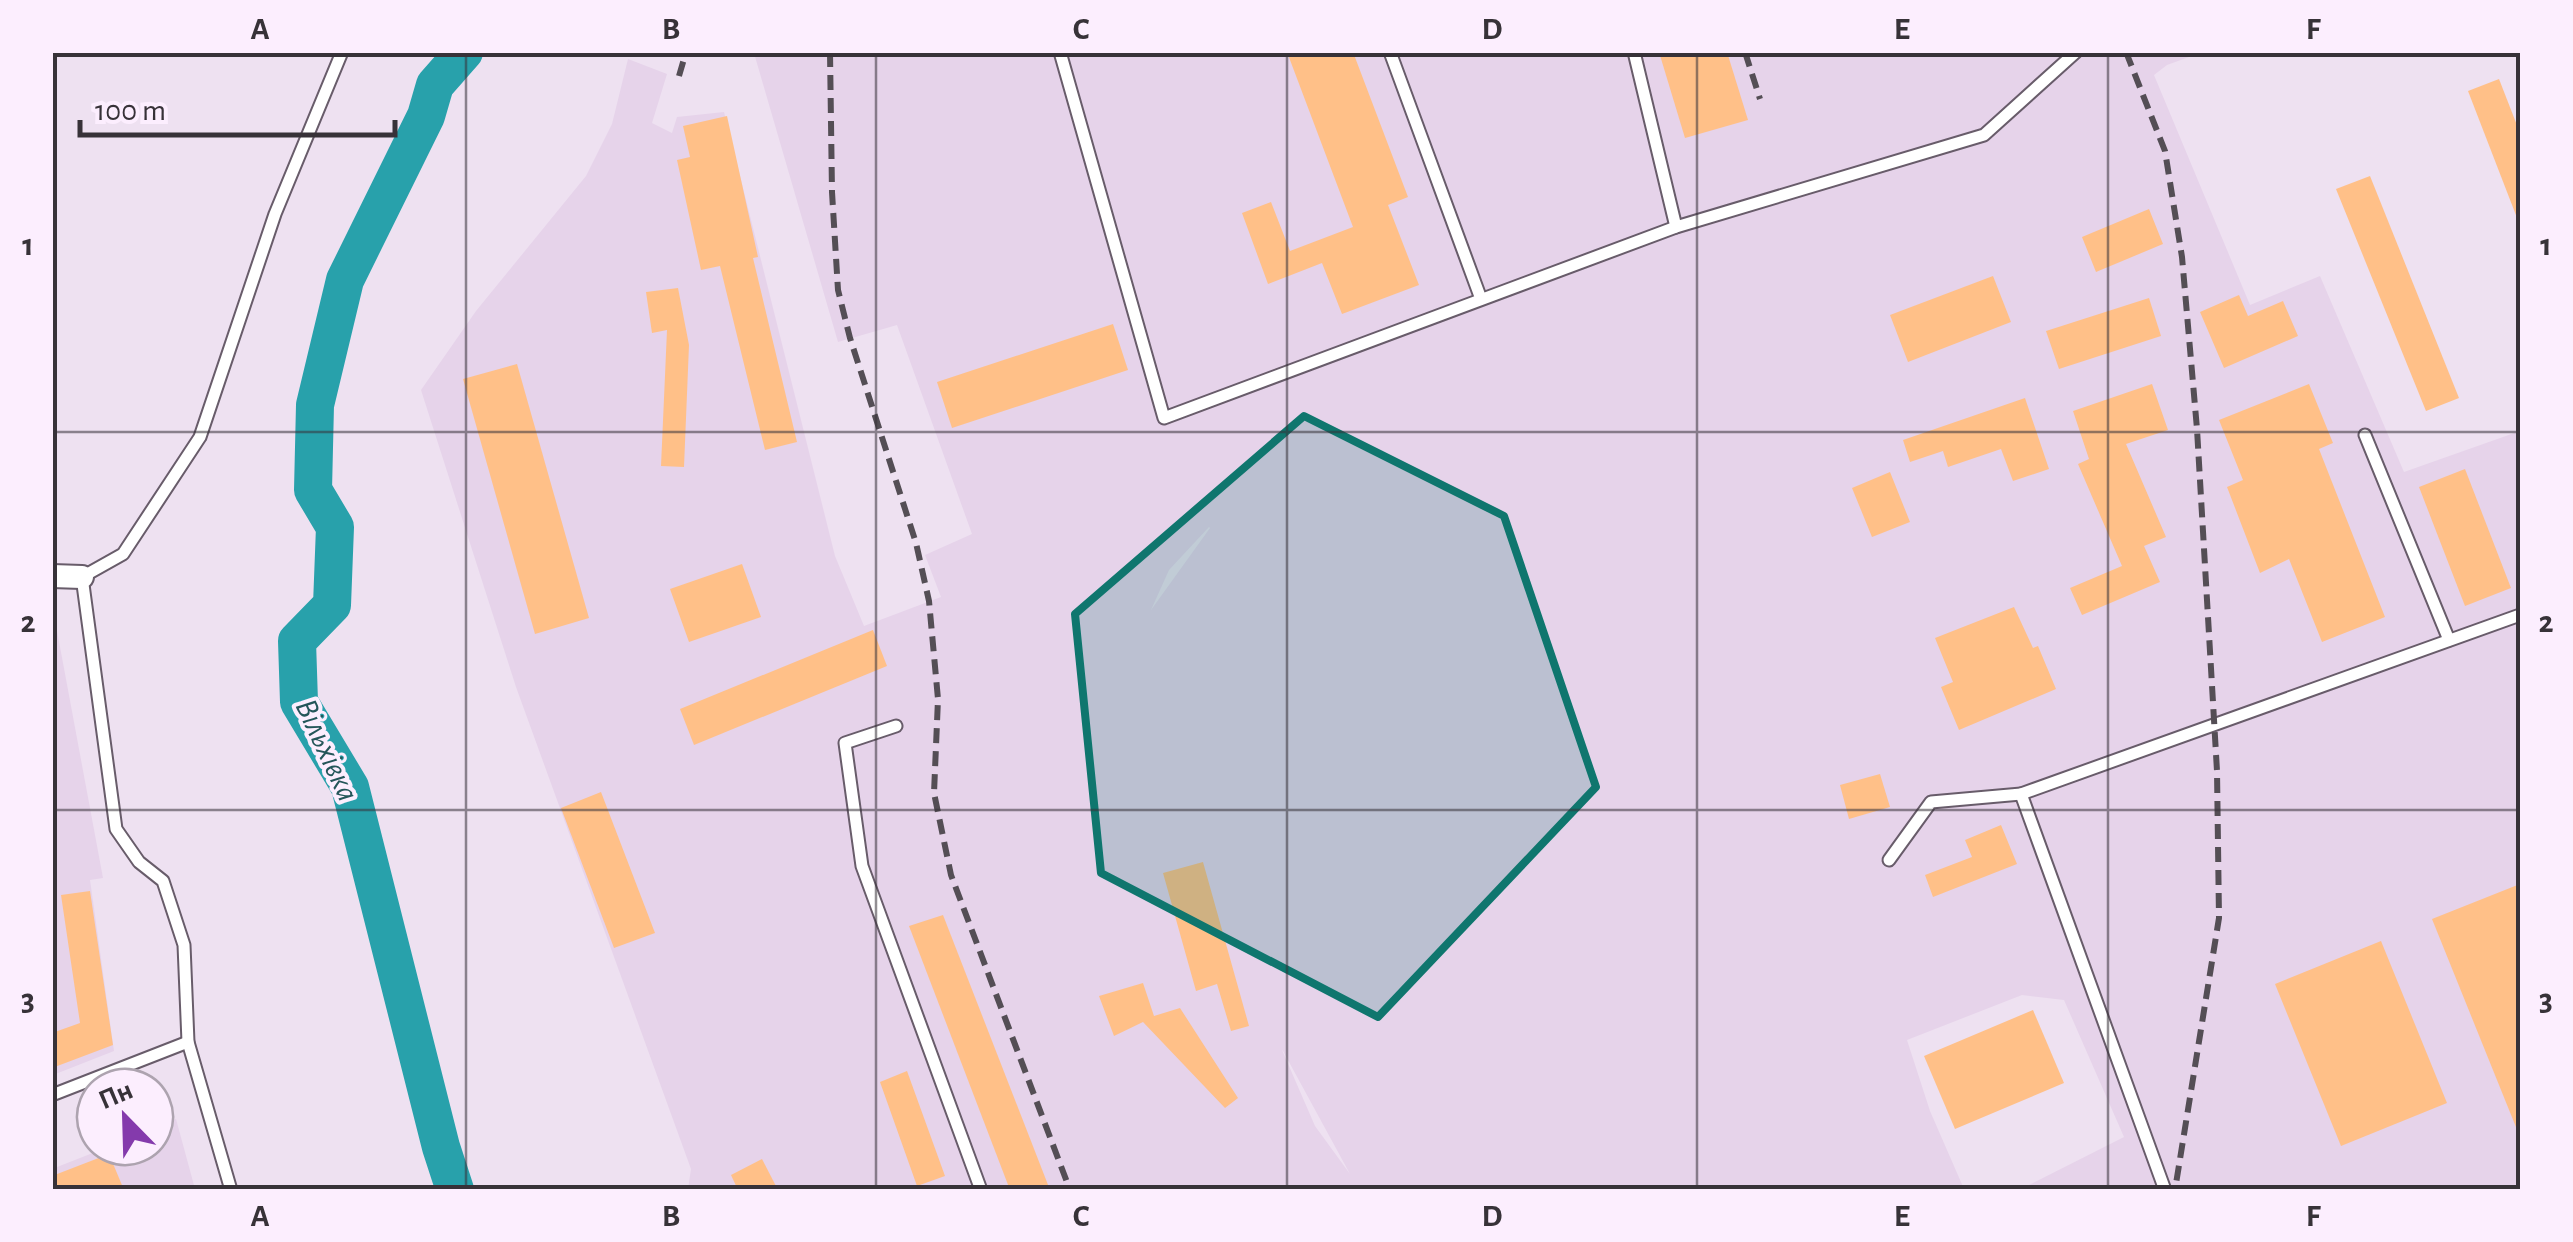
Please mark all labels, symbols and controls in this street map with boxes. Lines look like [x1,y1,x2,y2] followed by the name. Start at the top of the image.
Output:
[250,13,270,45] text: A
[662,13,680,45] text: B
[1073,13,1090,45] text: C
[1482,13,1503,45] text: D
[1894,13,1910,45] text: E
[2306,13,2322,45] text: F
[80,75,395,137] scale bar
[95,96,166,126] text: 100 m
[22,229,34,261] text: 1
[2540,229,2552,261] text: 1
[20,606,36,638] text: 2
[2538,606,2554,638] text: 2
[290,694,364,806] water label: Вільхівка
[21,984,35,1016] text: 3
[2539,984,2553,1016] text: 3
[75,1067,175,1167] north arrow
[95,1076,137,1115] text: Пн
[250,1200,270,1232] text: A
[662,1200,680,1232] text: B
[1073,1200,1090,1232] text: C
[1482,1200,1503,1232] text: D
[1894,1200,1910,1232] text: E
[2306,1200,2322,1232] text: F

